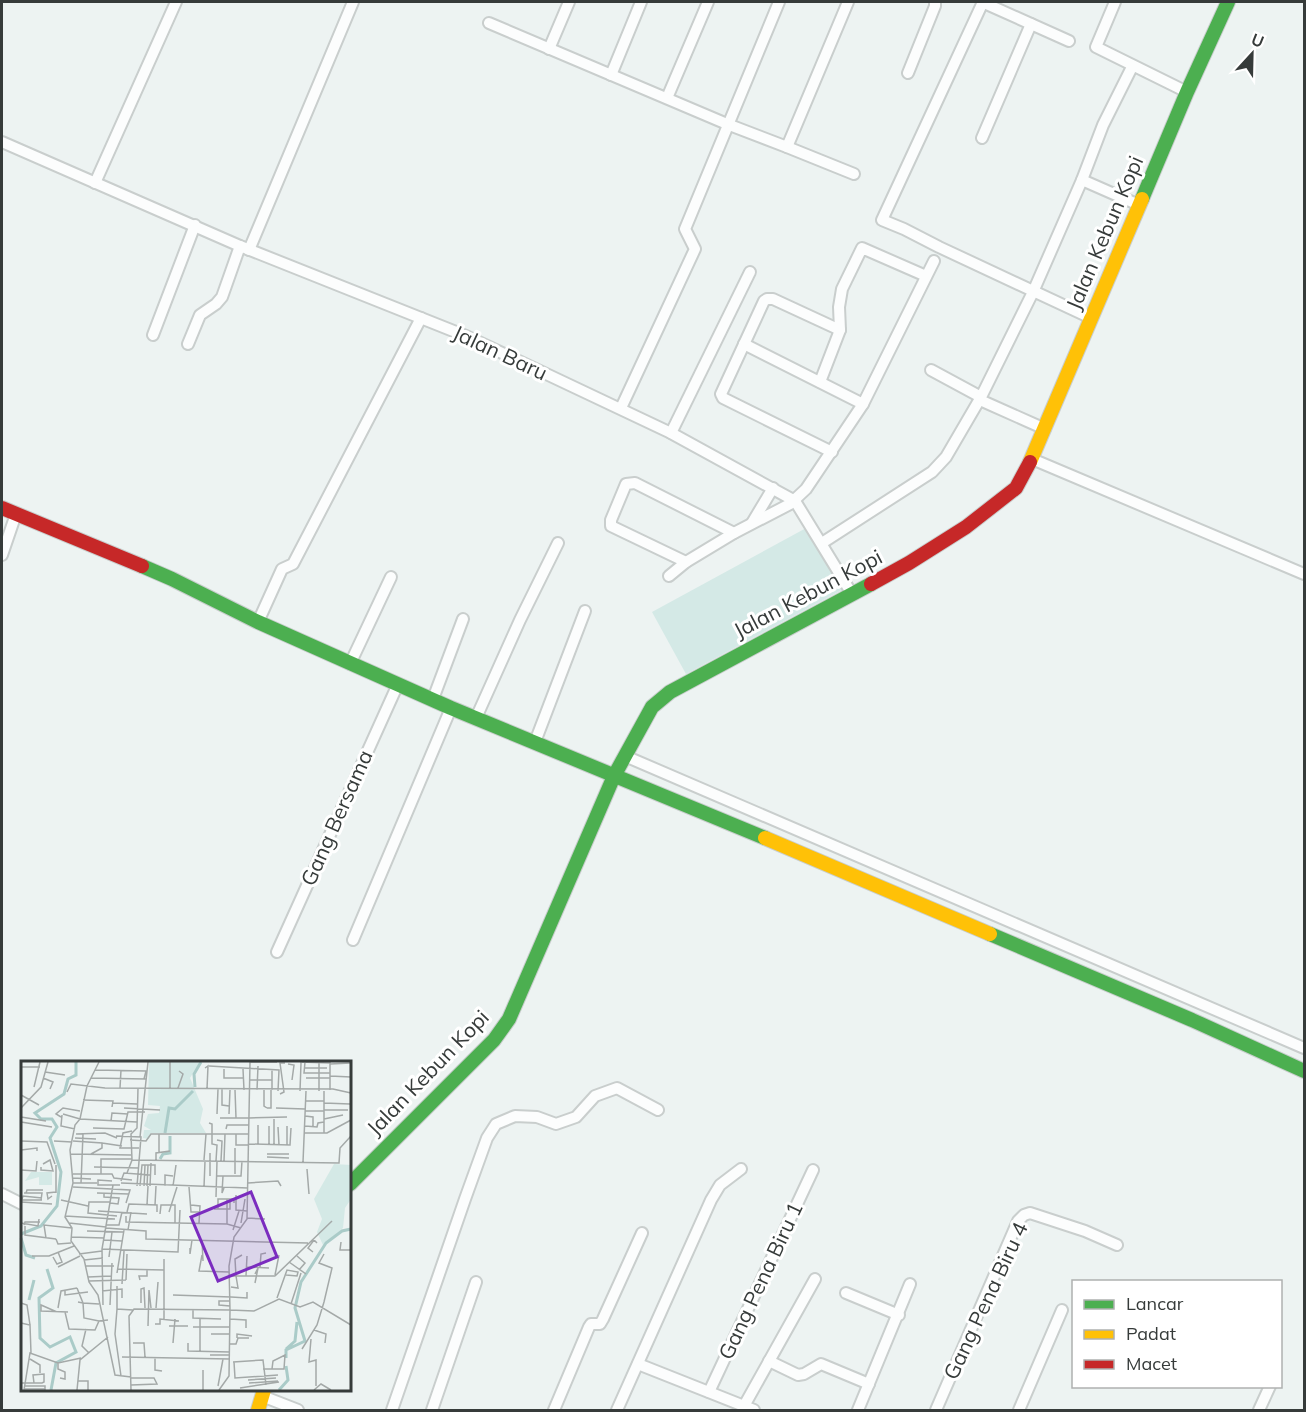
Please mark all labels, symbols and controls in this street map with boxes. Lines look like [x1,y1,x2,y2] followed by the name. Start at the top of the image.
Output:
[1222,24,1282,84] north arrow
[1248,29,1267,52] text: U
[1060,152,1148,313] street label: Jalan Kebun Kopi
[449,319,552,385] street label: Jalan Baru
[729,543,886,643] street label: Jalan Kebun Kopi
[295,746,378,889] street label: Gang Bersama
[361,1004,494,1141] street label: Jalan Kebun Kopi
[21,1061,351,1391] inset map
[712,1198,808,1363] street label: Gang Pena Biru 1
[937,1217,1033,1383] street label: Gang Pena Biru 4
[1072,1280,1282,1388] legend
[1126,1292,1184,1315] text: Lancar
[1126,1322,1176,1345] text: Padat
[1126,1352,1177,1375] text: Macet

